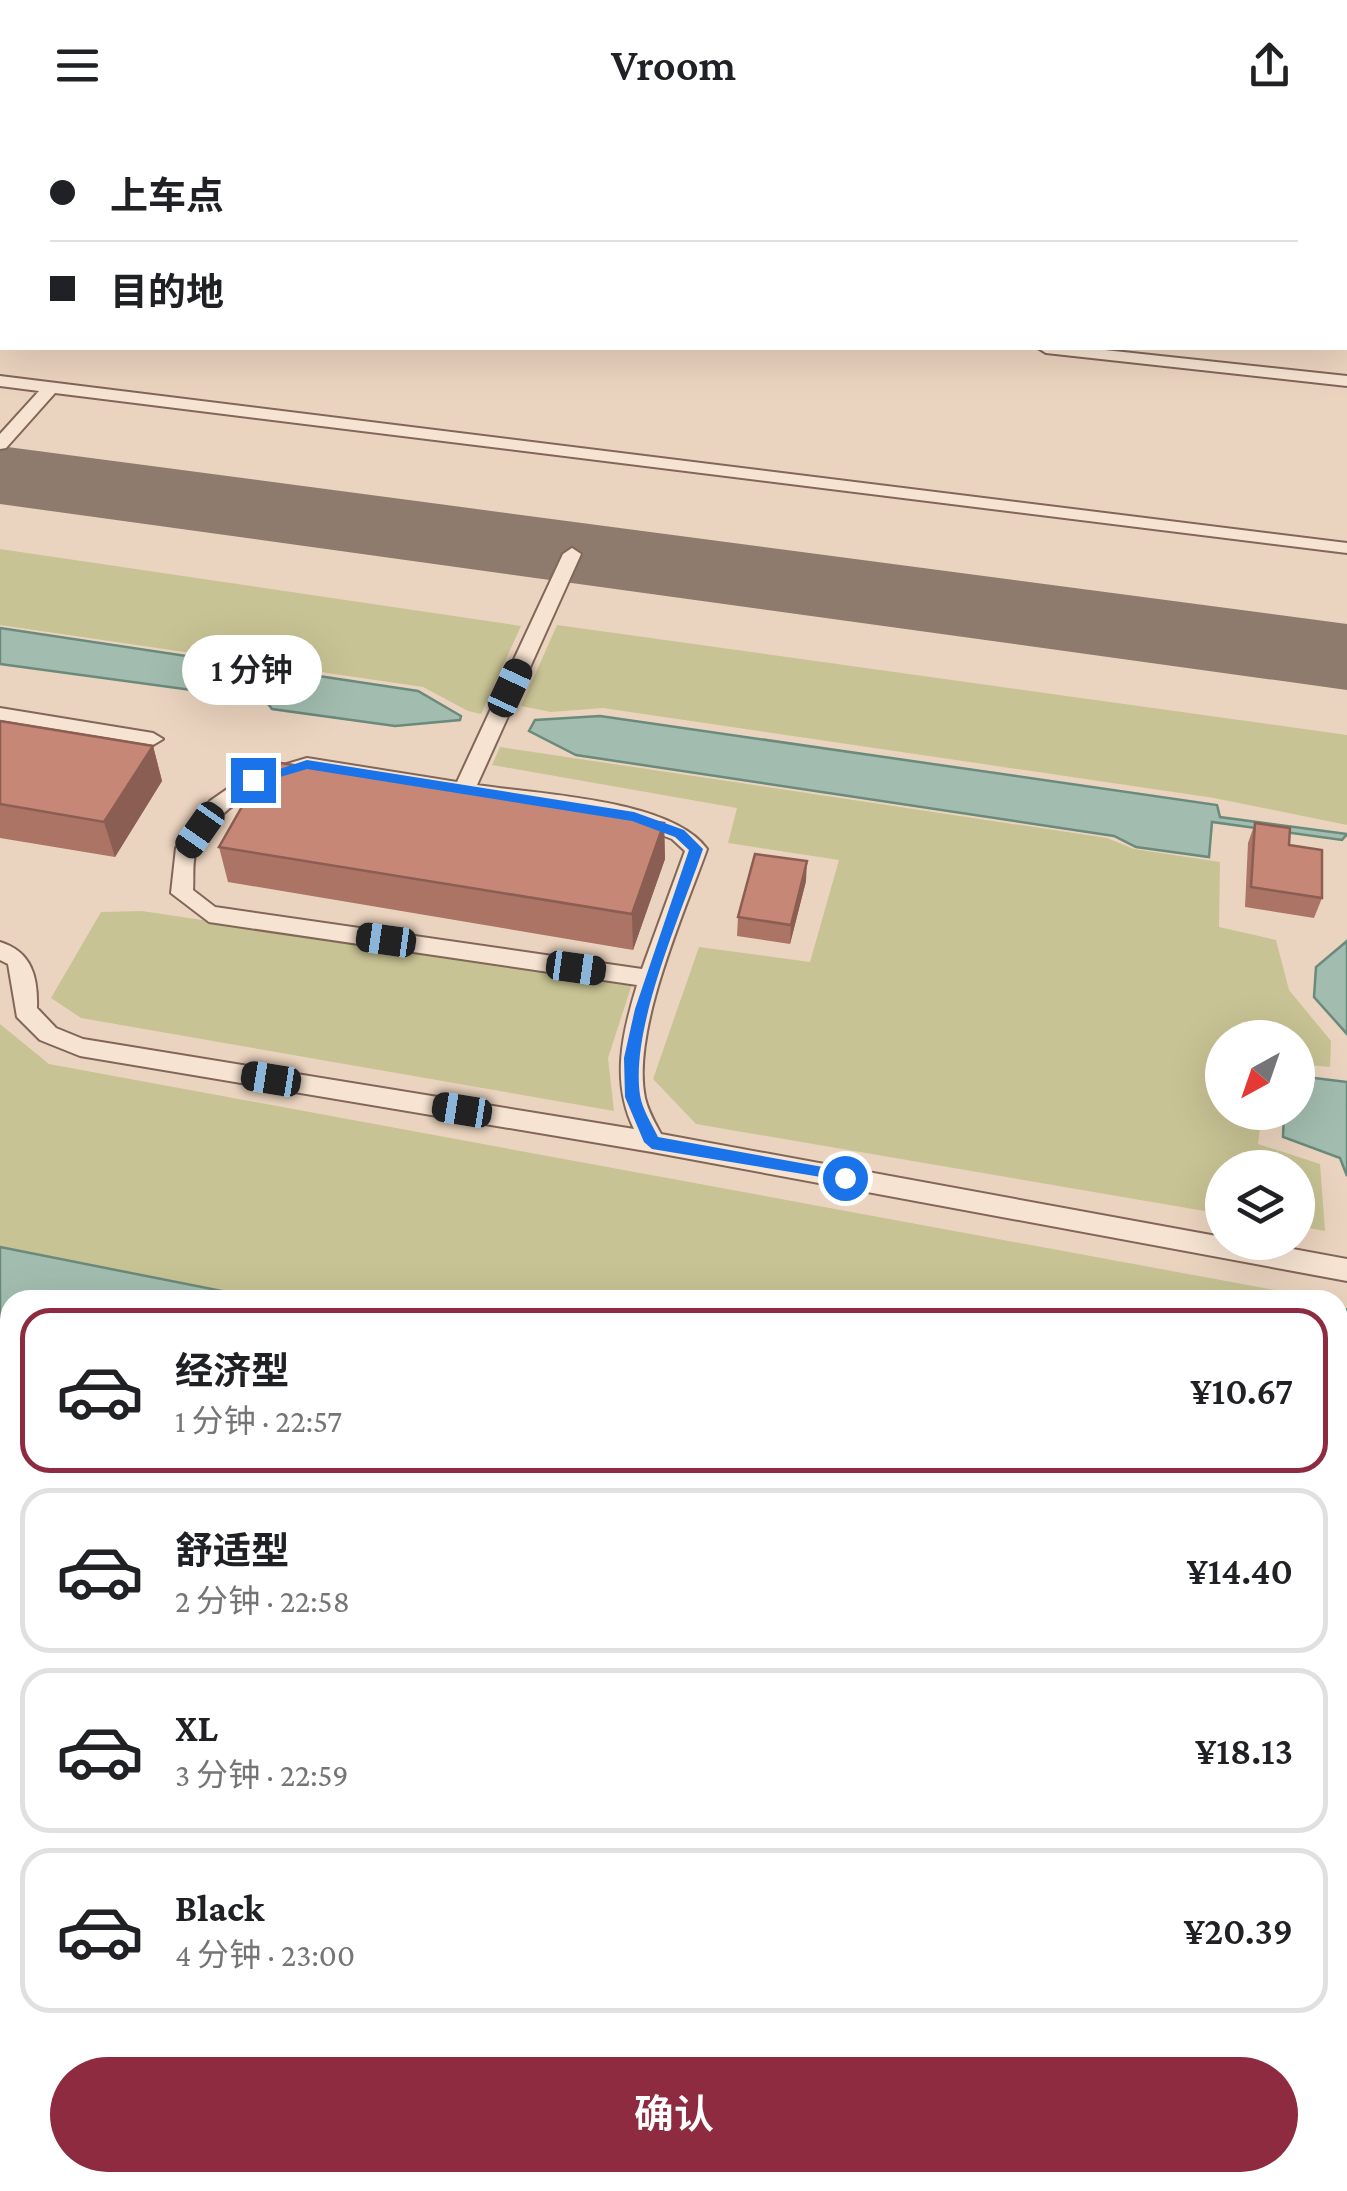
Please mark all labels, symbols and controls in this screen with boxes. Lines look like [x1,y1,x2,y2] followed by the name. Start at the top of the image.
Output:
[50,38,105,93] icon: menu
[1242,38,1297,93] icon: share
[611,40,736,90] text: Vroom
[110,175,224,217] text: 上车点
[110,271,224,313] text: 目的地
[183,635,323,705] callout: 1 分钟
[211,652,293,688] text: 1 分钟
[484,654,536,722] car
[231,758,276,803] route end
[171,797,229,863] car
[354,921,418,959] car
[544,949,608,987] car
[1205,1020,1315,1130] north arrow
[1205,1020,1315,1260] map controls
[239,1059,303,1099] car
[430,1090,494,1130] car
[1205,1150,1315,1260] button: layers
[823,1156,868,1201] route start
[55,1346,145,1436] icon: car
[175,1350,289,1392] text: 经济型
[1191,1370,1293,1412] text: ¥10.67
[175,1403,342,1439] text: 1 分钟 · 22:57
[55,1526,145,1616] icon: car
[175,1530,289,1572] text: 舒适型
[1187,1550,1293,1592] text: ¥14.40
[175,1583,350,1619] text: 2 分钟 · 22:58
[55,1706,145,1796] icon: car
[175,1707,218,1749] text: XL
[1195,1730,1293,1772] text: ¥18.13
[175,1757,348,1793] text: 3 分钟 · 22:59
[55,1886,145,1976] icon: car
[175,1887,264,1929] text: Black
[1184,1910,1293,1952] text: ¥20.39
[175,1937,355,1973] text: 4 分钟 · 23:00
[50,2057,1298,2172] button: 确认

